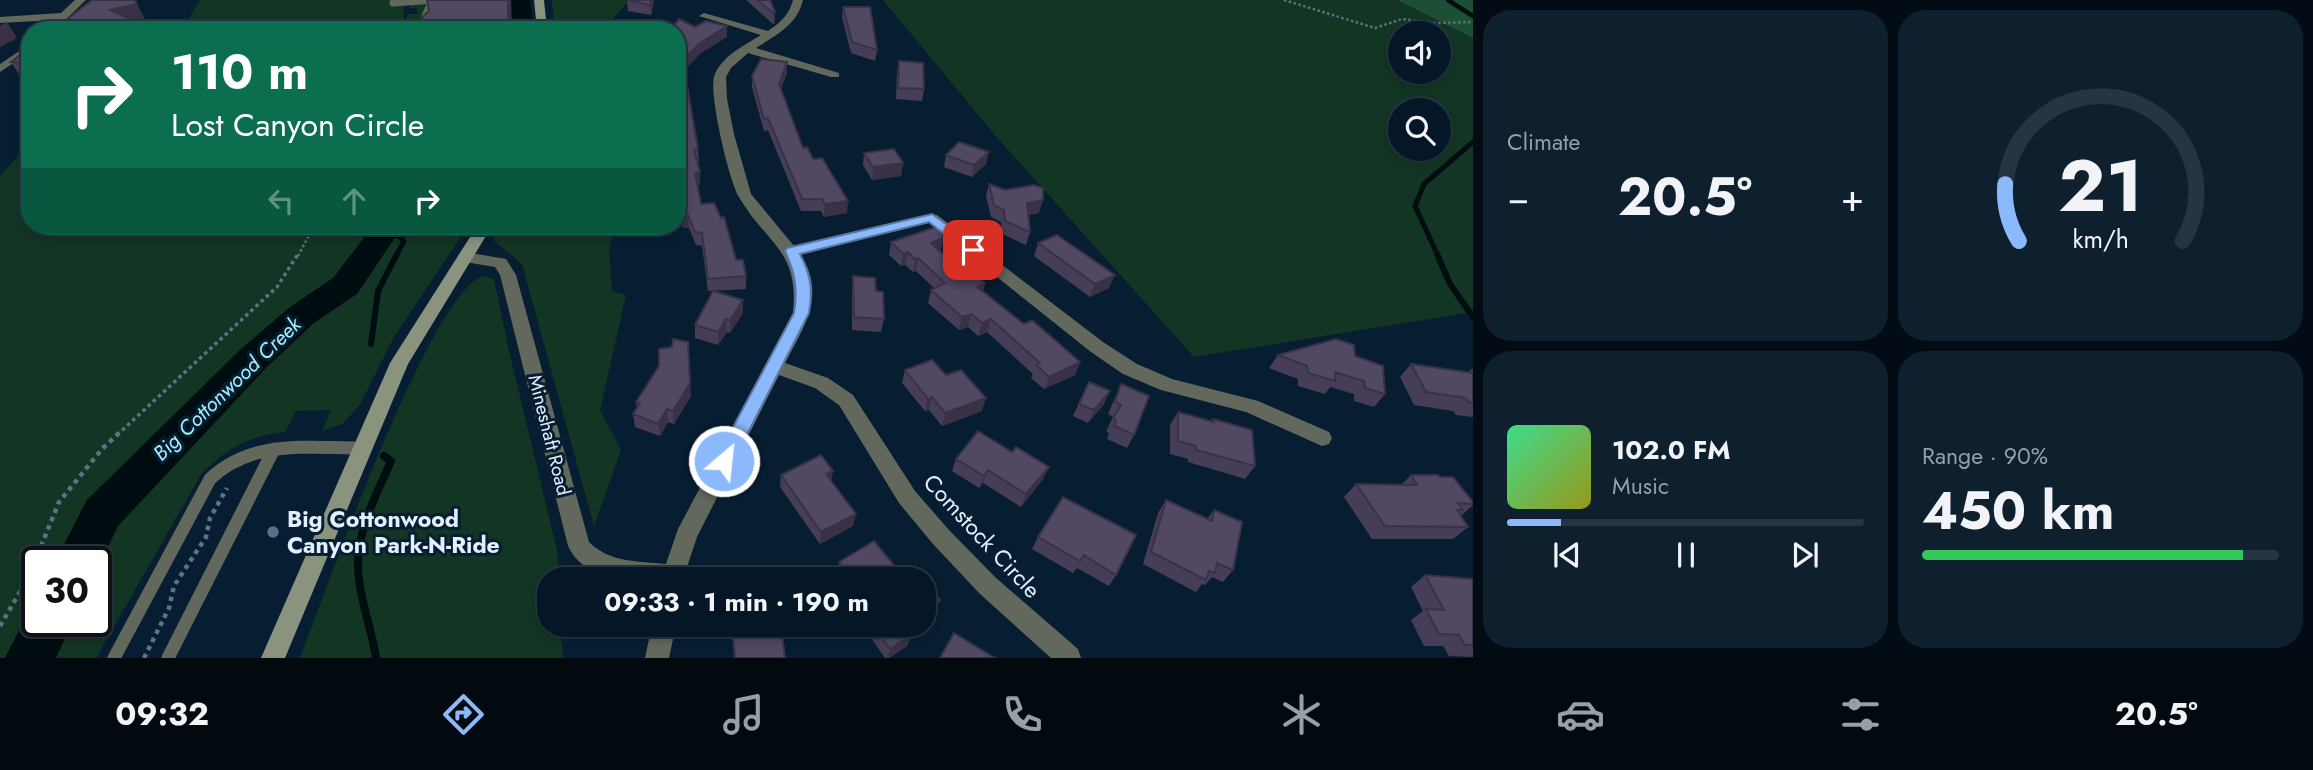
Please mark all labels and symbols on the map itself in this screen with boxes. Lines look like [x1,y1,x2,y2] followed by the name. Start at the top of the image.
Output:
[943,220,1003,280] pin
[146,310,308,468] water label: Big Cottonwood Creek
[521,372,578,498] street label: Mineshaft Road
[687,424,761,498] position arrow
[915,466,1049,606] street label: Comstock Circle
[287,502,500,562] place label: Big Cottonwood Canyon Park-N-Ride
[265,524,281,540] marker: Big Cottonwood Canyon Park-N-Ride
[21,546,112,637] speed limit sign: 30

